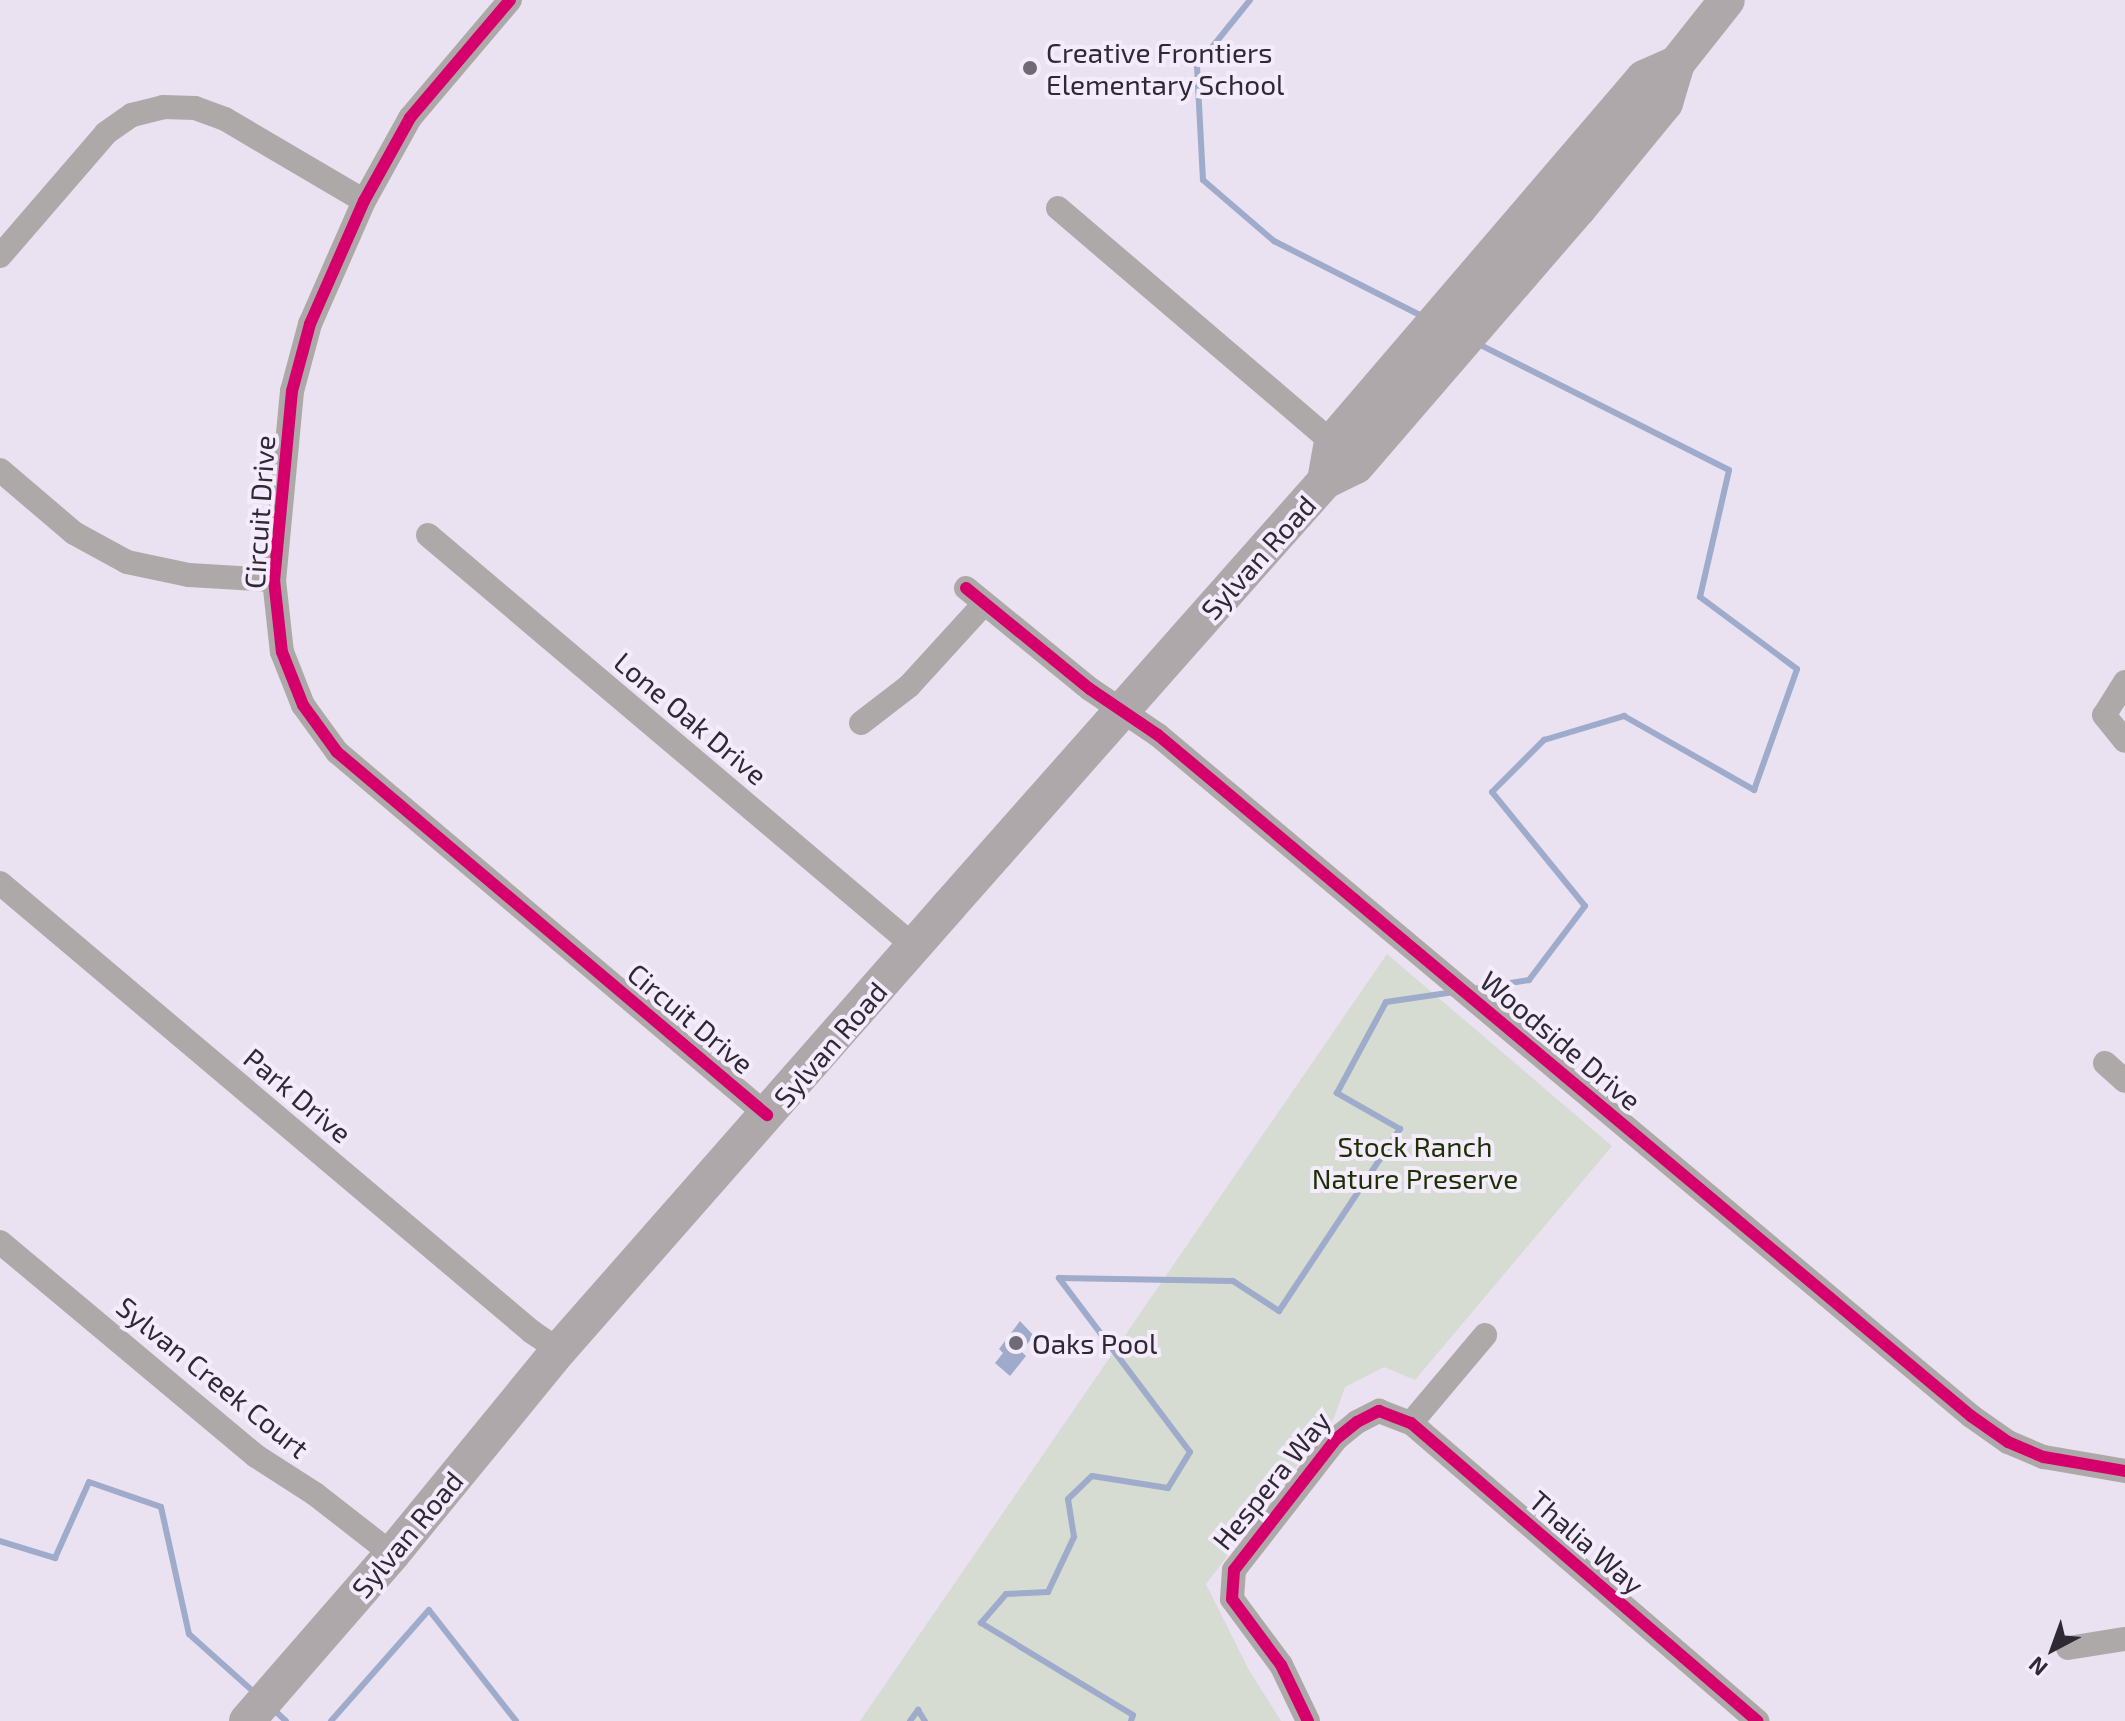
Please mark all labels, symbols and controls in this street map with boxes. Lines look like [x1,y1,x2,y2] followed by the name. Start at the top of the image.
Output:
[1046,35,1285,101] place label: Creative Frontiers Elementary School
[1021,59,1039,77] marker: Creative Frontiers Elementary School
[237,434,281,590] street label: Circuit Drive
[1194,488,1322,626] street label: Sylvan Road
[608,644,774,792] street label: Lone Oak Drive
[621,956,761,1080] street label: Circuit Drive
[1474,963,1648,1117] street label: Woodside Drive
[766,974,894,1114] street label: Sylvan Road
[237,1040,359,1150] street label: Park Drive
[1312,1129,1518,1195] park label: Stock Ranch Nature Preserve
[110,1289,316,1465] street label: Sylvan Creek Court
[1032,1326,1157,1360] place label: Oaks Pool
[1007,1334,1025,1352] marker: Oaks Pool
[1205,1404,1337,1556] street label: Hespera Way
[344,1464,470,1604] street label: Sylvan Road
[1523,1483,1651,1601] street label: Thalia Way
[2013,1609,2093,1689] north arrow
[2023,1652,2052,1682] text: N

